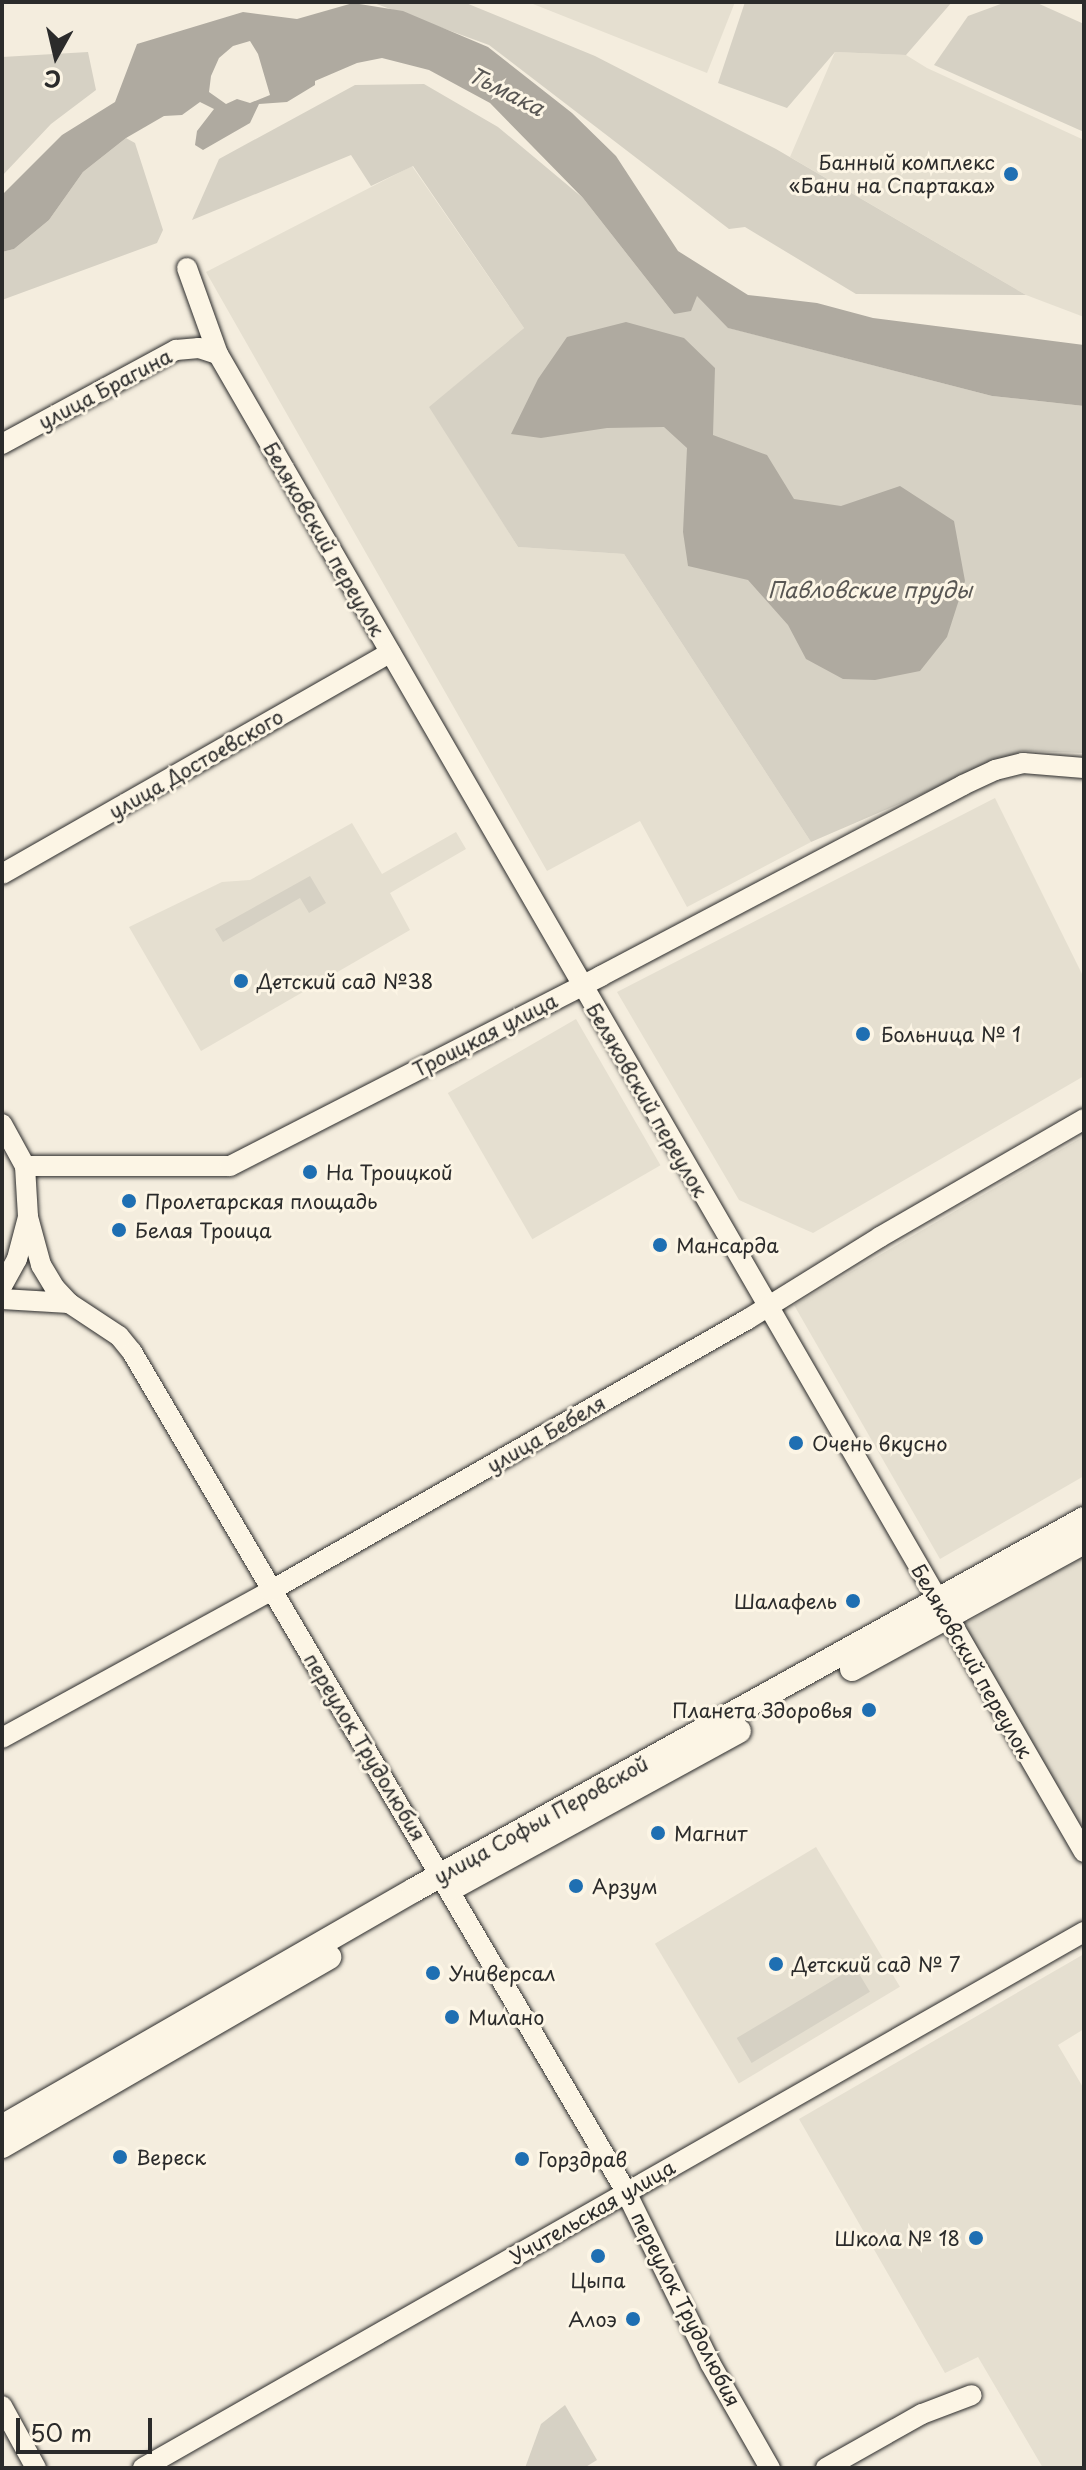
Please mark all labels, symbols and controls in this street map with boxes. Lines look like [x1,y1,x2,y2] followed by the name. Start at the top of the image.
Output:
[16,16,96,96] north arrow
[465,60,549,120] water label: Тьмака
[42,63,63,98] text: С
[787,150,995,197] place label: Банный комплекс «Бани на Спартака»
[1002,165,1020,183] marker: Банный комплекс «Бани на Спартака»
[34,343,176,435] street label: улица Брагина
[259,438,389,640] street label: Беляковский переулок
[768,576,972,602] water label: Павловские пруды
[104,704,288,824] street label: улица Достоевского
[257,969,435,993] place label: Детский сад №38
[232,972,250,990] marker: Детский сад №38
[408,988,562,1082] street label: Троицкая улица
[582,999,712,1201] street label: Беляковский переулок
[881,1022,1022,1046] place label: Больница № 1
[852,1023,874,1045] marker: Больница № 1
[326,1160,453,1184] place label: На Троицкой
[301,1163,319,1181] marker: На Троицкой
[145,1189,378,1213] place label: Пролетарская площадь
[120,1192,138,1210] marker: Пролетарская площадь
[135,1218,272,1242] place label: Белая Троица
[110,1221,128,1239] marker: Белая Троица
[676,1233,779,1257] place label: Мансарда
[651,1236,669,1254] marker: Мансарда
[482,1390,610,1478] street label: улица Бебеля
[812,1431,948,1455] place label: Очень вкусно
[787,1434,805,1452] marker: Очень вкусно
[907,1560,1037,1762] street label: Беляковский переулок
[734,1589,837,1613] place label: Шалафель
[844,1592,862,1610] marker: Шалафель
[299,1648,431,1846] street label: переулок Трудолюбия
[672,1698,853,1722] place label: Планета Здоровья
[860,1701,878,1719] marker: Планета Здоровья
[429,1751,653,1889] street label: улица Софьи Перовской
[674,1821,747,1845] place label: Магнит
[649,1824,667,1842] marker: Магнит
[592,1874,658,1898] place label: Арзум
[567,1877,585,1895] marker: Арзум
[792,1952,962,1976] place label: Детский сад № 7
[767,1955,785,1973] marker: Детский сад № 7
[449,1961,555,1985] place label: Универсал
[424,1964,442,1982] marker: Универсал
[468,2005,544,2029] place label: Милано
[443,2008,461,2026] marker: Милано
[136,2145,206,2169] place label: Вереск
[538,2147,627,2171] place label: Горздрав
[111,2148,129,2166] marker: Вереск
[513,2150,531,2168] marker: Горздрав
[504,2154,680,2270] street label: Учительская улица
[626,2207,746,2411] street label: переулок Трудолюбия
[834,2226,960,2250] place label: Школа № 18
[967,2229,985,2247] marker: Школа № 18
[589,2247,607,2265] marker: Цыпа
[570,2268,626,2292] place label: Цыпа
[568,2307,617,2331] place label: Алоэ
[624,2310,642,2328] marker: Алоэ
[20,2402,156,2452] scale bar
[30,2414,92,2450] text: 50 m

